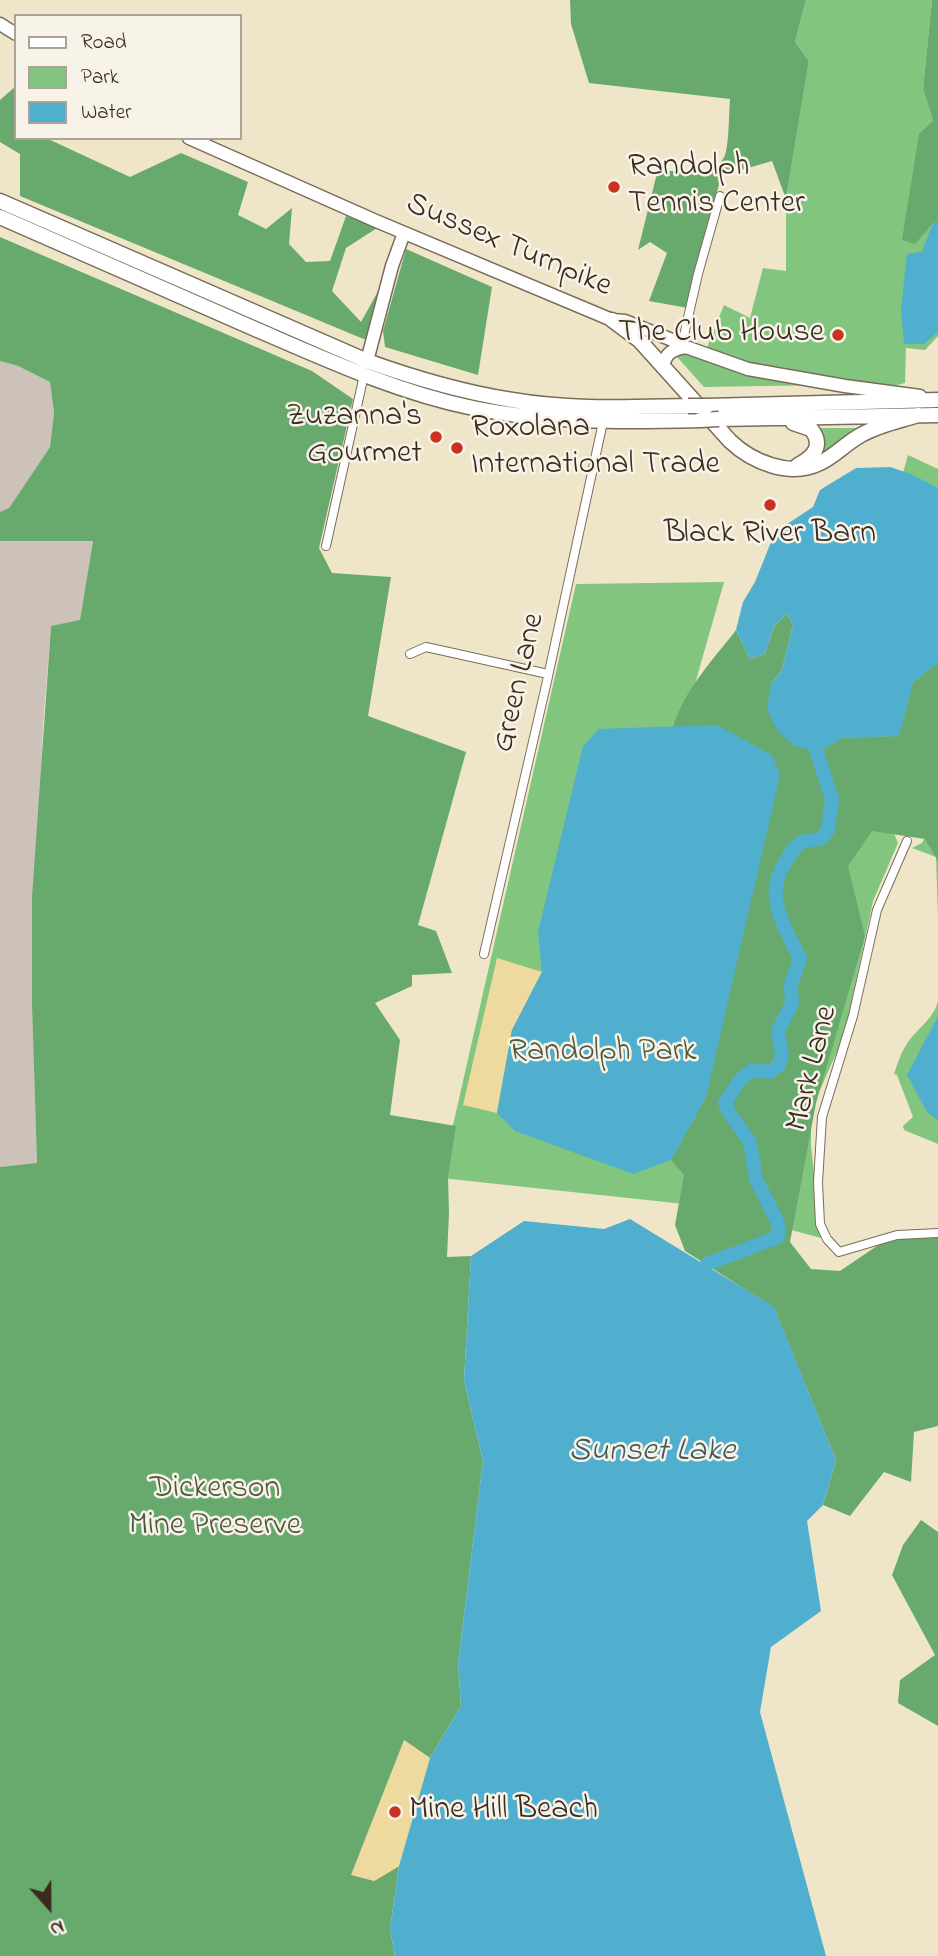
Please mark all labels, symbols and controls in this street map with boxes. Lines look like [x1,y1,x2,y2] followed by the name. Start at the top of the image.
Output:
[14,14,242,140] legend
[81,28,127,58] text: Road
[81,63,119,93] text: Park
[81,98,132,128] text: Water
[628,150,805,225] place label: Randolph Tennis Center
[606,179,622,195] marker: Randolph Tennis Center
[399,186,617,308] street label: Sussex Turnpike
[618,316,824,354] place label: The Club House
[830,327,846,343] marker: The Club House
[286,400,422,475] place label: Zuzanna's Gourmet
[471,411,720,486] place label: Roxolana International Trade
[428,429,444,445] marker: Zuzanna's Gourmet
[449,440,465,456] marker: Roxolana International Trade
[762,497,778,513] marker: Black River Barn
[664,517,876,555] place label: Black River Barn
[486,610,556,756] street label: Green Lane
[780,1002,848,1136] street label: Mark Lane
[509,1035,697,1073] park label: Randolph Park
[569,1434,735,1474] water label: Sunset Lake
[129,1472,301,1547] park label: Dickerson Mine Preserve
[409,1793,598,1831] place label: Mine Hill Beach
[387,1804,403,1820] marker: Mine Hill Beach
[14,1872,84,1942] north arrow
[46,1912,68,1942] text: N

